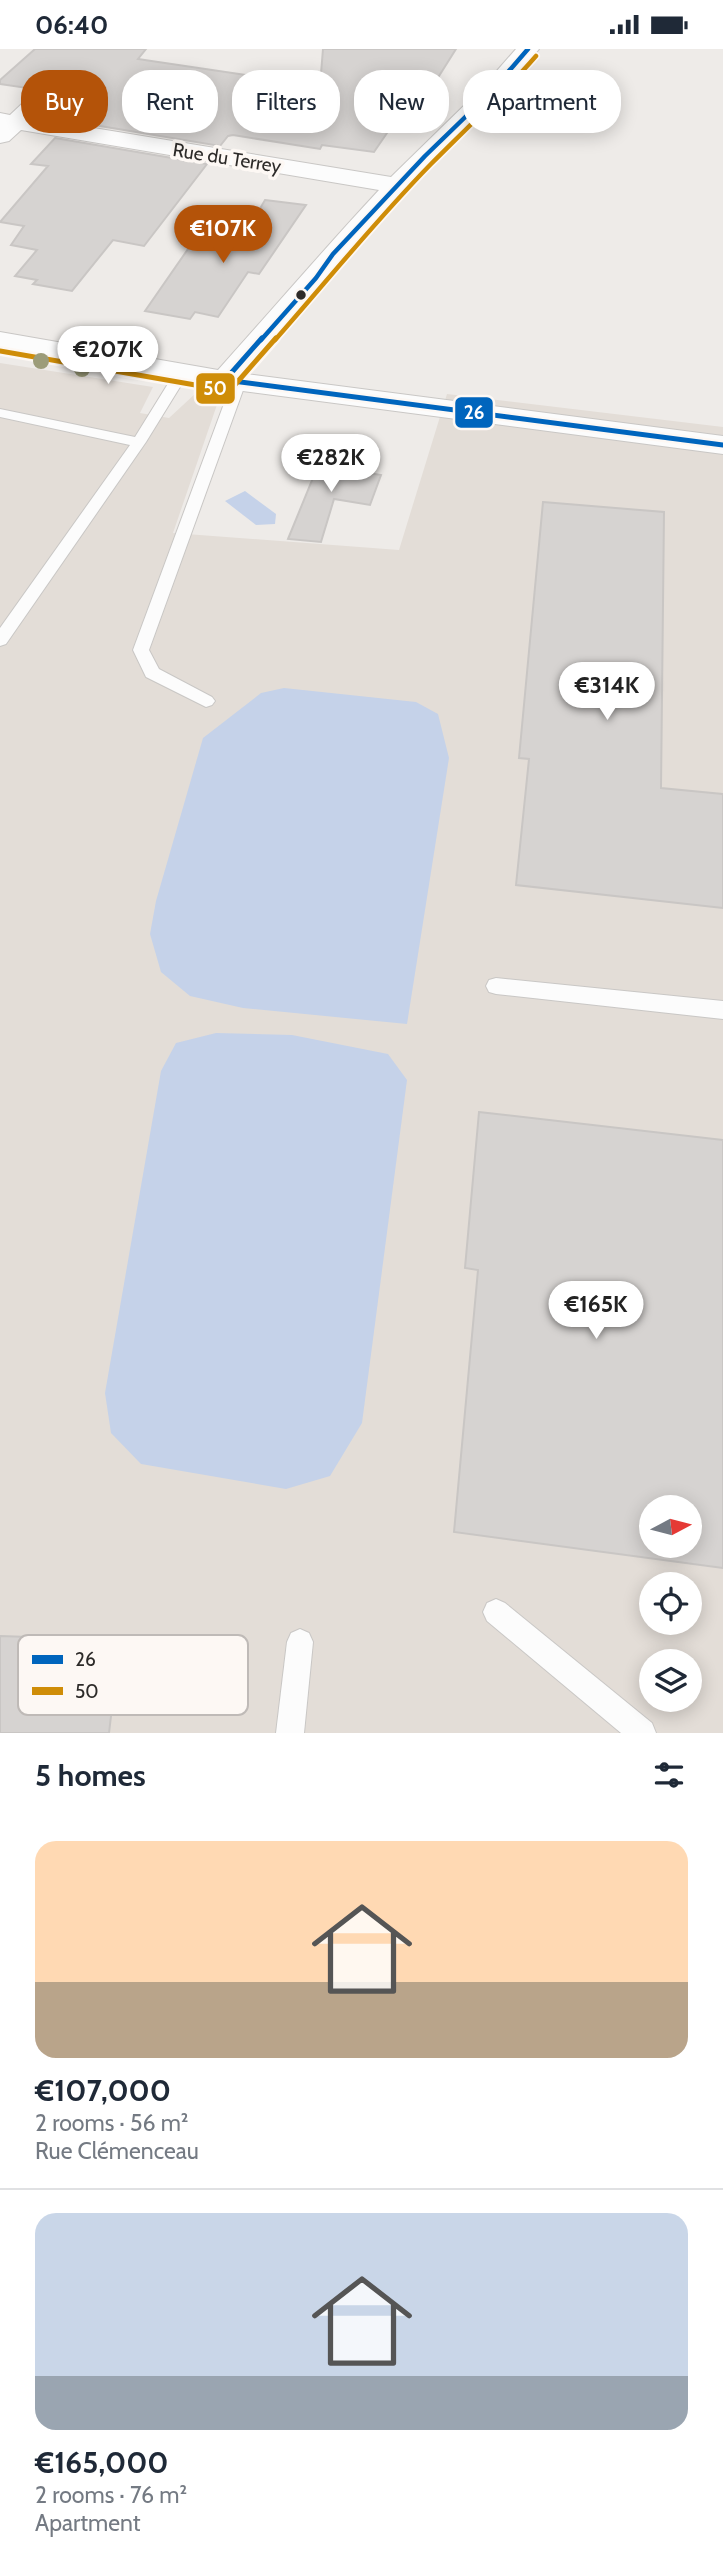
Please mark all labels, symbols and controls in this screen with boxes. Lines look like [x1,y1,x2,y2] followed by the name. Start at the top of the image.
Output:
[35,9,108,41] text: 06:40
[21,70,108,133] chip: Buy
[122,70,218,133] chip: Rent
[232,70,340,133] chip: Filters
[354,70,449,133] chip: New
[463,70,621,133] chip: Apartment
[171,138,283,178] street label: Rue du Terrey
[174,205,272,265] pin: €107K
[190,214,256,242] text: €107K
[294,288,308,302] unlabelled marker
[59,327,157,386] pin: €207K
[73,335,143,363] text: €207K
[195,372,236,405] line badge: 50
[203,377,227,400] text: 50
[454,396,494,429] line badge: 26
[464,401,484,424] text: 26
[282,435,380,494] pin: €282K
[297,443,365,471] text: €282K
[558,663,656,722] pin: €314K
[575,671,639,699] text: €314K
[547,1281,645,1341] pin: €165K
[565,1290,627,1318] text: €165K
[639,1495,702,1557] north arrow
[639,1495,702,1712] map controls
[639,1572,702,1635] button: locate
[18,1635,248,1715] legend
[75,1648,96,1671] text: 26
[639,1649,702,1712] button: layers
[75,1680,99,1703] text: 50
[650,1756,688,1794] icon: filters
[35,1757,146,1794] text: 5 homes
[299,1886,425,2012] icon: home
[35,2072,171,2109] text: €107,000
[35,2109,189,2137] text: 2 rooms · 56 m²
[35,2137,199,2165] text: Rue Clémenceau
[299,2258,425,2384] icon: home
[35,2444,169,2481] text: €165,000
[35,2481,187,2509] text: 2 rooms · 76 m²
[35,2509,140,2537] text: Apartment

